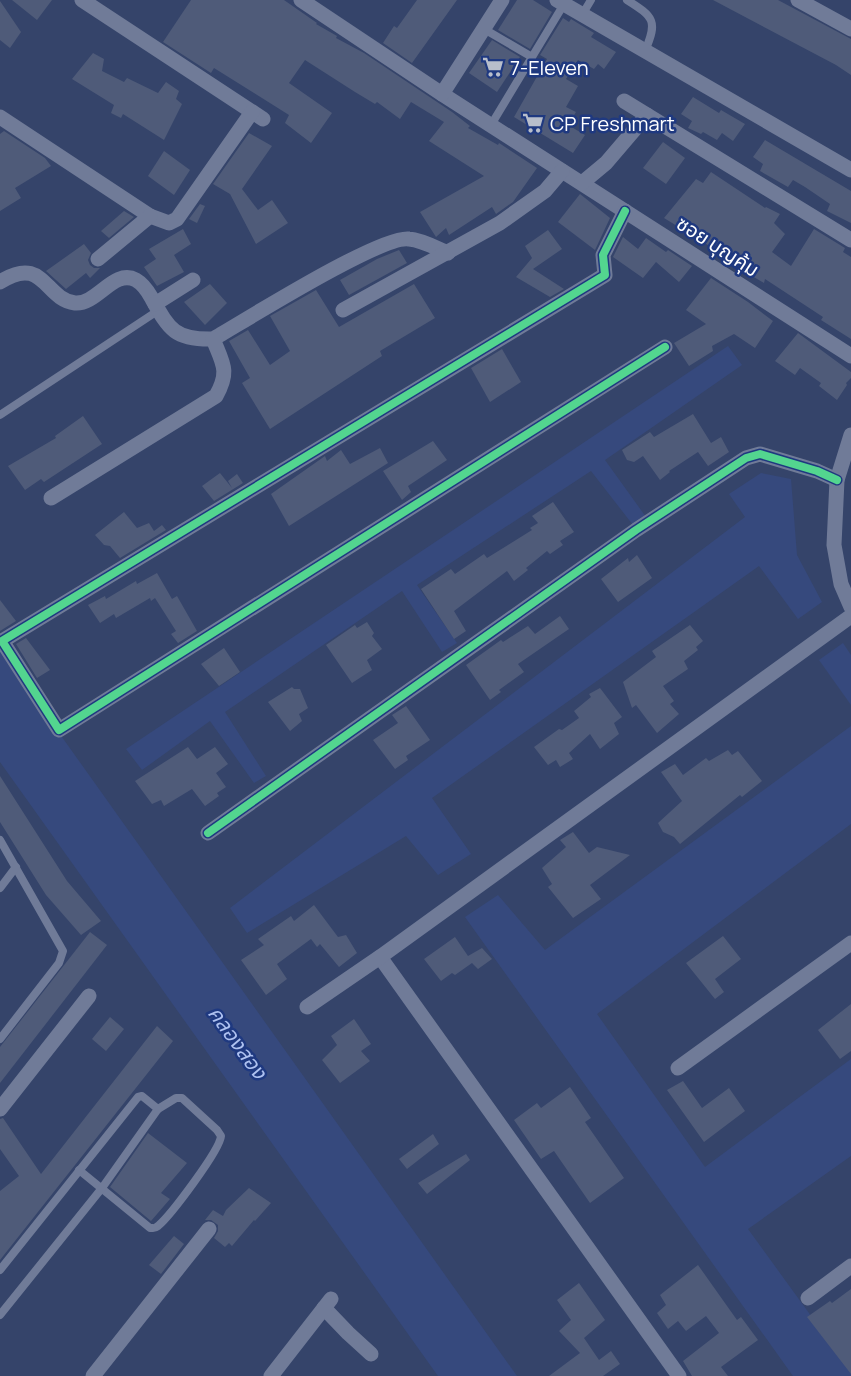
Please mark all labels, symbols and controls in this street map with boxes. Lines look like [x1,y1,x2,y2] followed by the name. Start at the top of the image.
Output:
[510,54,589,81] place label: 7-Eleven
[481,55,505,79] supermarket icon: 7-Eleven
[550,110,675,137] place label: CP Freshmart
[521,111,545,135] supermarket icon: CP Freshmart
[672,209,764,283] street label: ซอย บุญคุ้ม
[202,1000,275,1085] water label: คลองสอง

